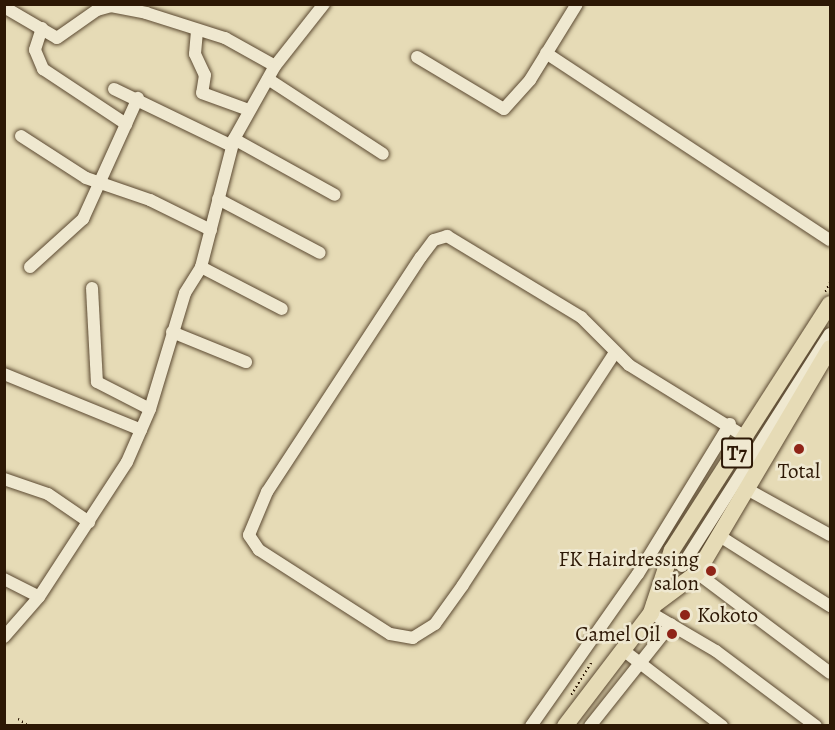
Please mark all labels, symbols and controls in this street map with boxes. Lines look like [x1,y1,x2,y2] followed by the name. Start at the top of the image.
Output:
[720,436,754,470] road number: T7
[792,442,806,456] marker: Total
[778,458,820,484] place label: Total
[559,546,699,596] place label: FK Hairdressing salon
[704,564,718,578] marker: FK Hairdressing salon
[697,602,758,628] place label: Kokoto
[678,608,692,622] marker: Kokoto
[575,621,660,647] place label: Camel Oil
[665,627,679,641] marker: Camel Oil

